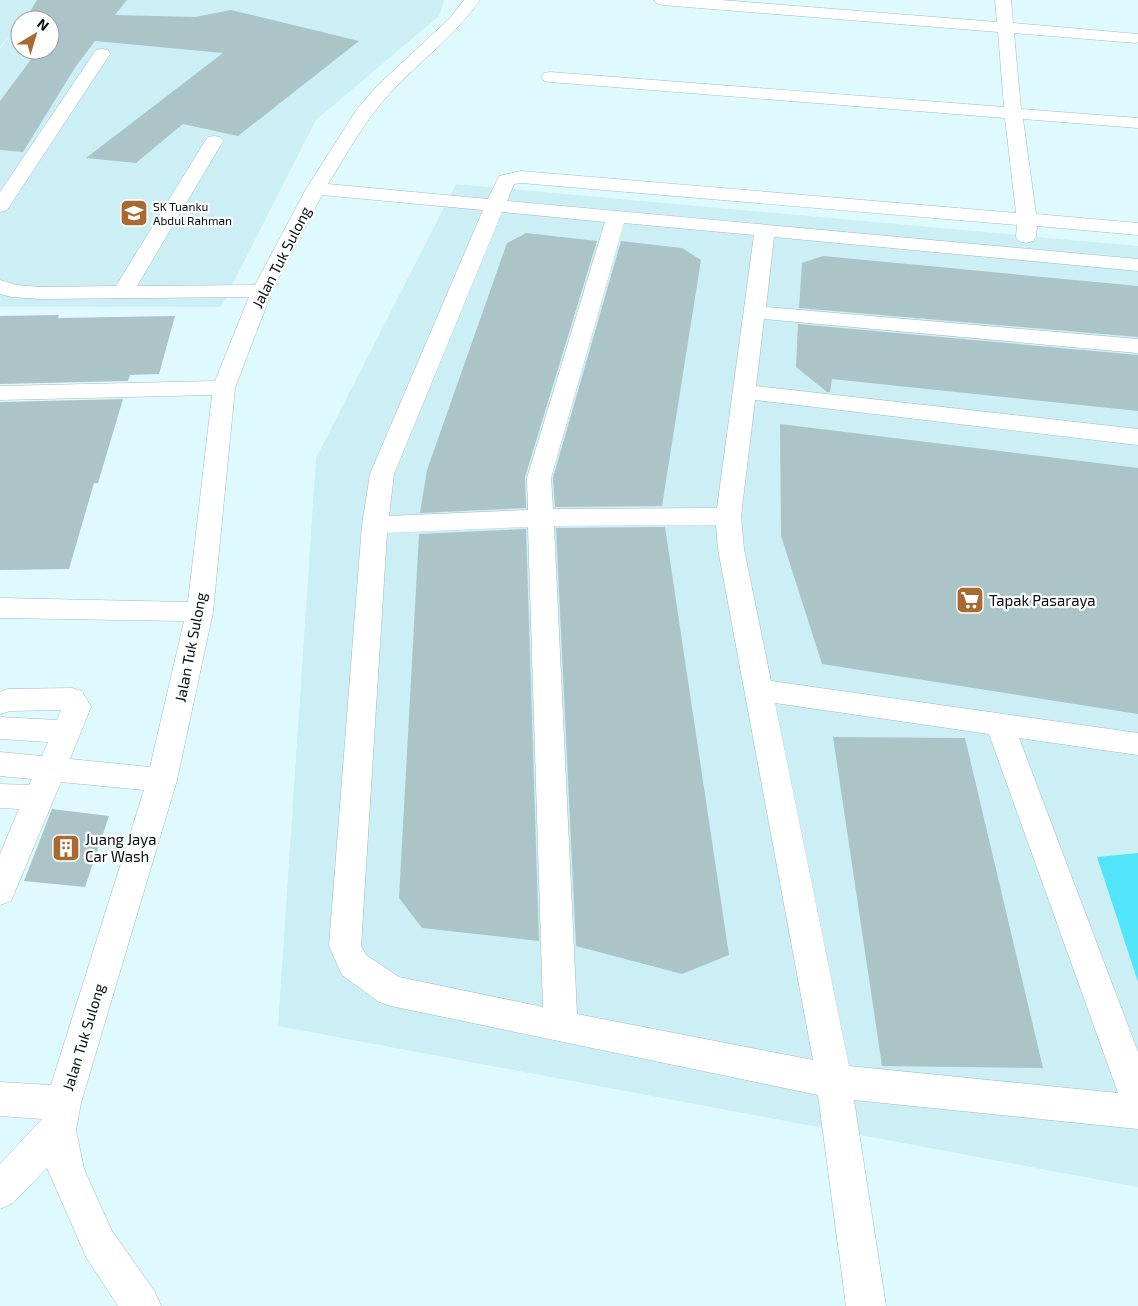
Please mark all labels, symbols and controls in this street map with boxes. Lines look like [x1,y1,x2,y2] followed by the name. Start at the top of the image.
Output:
[10,10,60,60] north arrow
[34,15,53,34] text: N
[119,198,149,228] school or university icon: SK Tuanku Abdul Rahman
[153,199,232,227] place label: SK Tuanku Abdul Rahman
[248,203,315,311] street label: Jalan Tuk Sulong
[955,585,985,615] supermarket icon: Tapak Pasaraya
[171,590,210,703] street label: Jalan Tuk Sulong
[989,591,1096,609] place label: Tapak Pasaraya
[85,830,156,865] place label: Juang Jaya Car Wash
[51,833,81,863] building icon: Juang Jaya Car Wash
[58,980,108,1093] street label: Jalan Tuk Sulong

